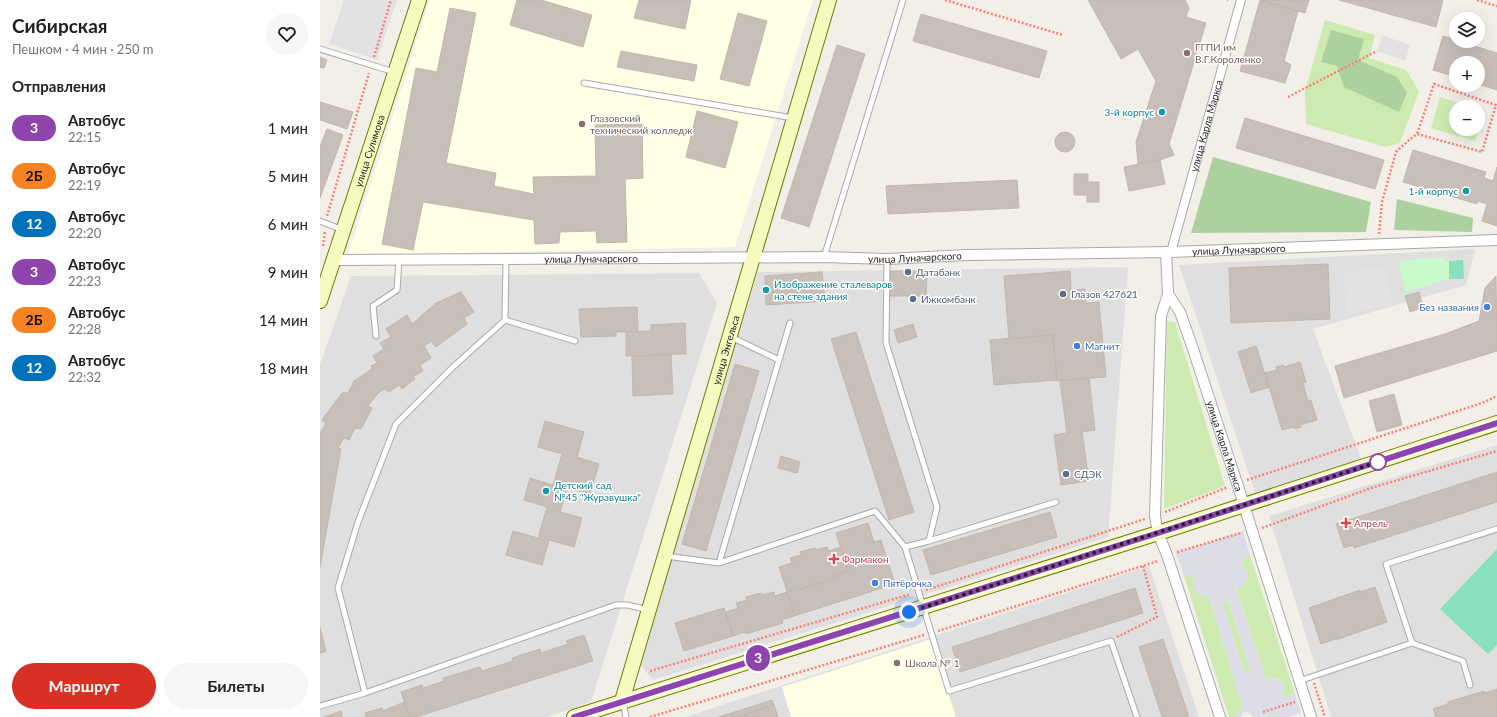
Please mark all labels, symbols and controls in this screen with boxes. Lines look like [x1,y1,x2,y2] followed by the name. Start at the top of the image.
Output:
[1449,12,1485,136] map controls
[1449,12,1485,48] button: layers
[266,13,308,55] button: heart
[12,14,107,37] text: Сибирская
[12,41,153,57] text: Пешком · 4 мин · 250 m
[1195,41,1261,65] place label: ГГПИ им В.Г.Короленко
[1182,48,1192,58] marker: ГГПИ им В.Г.Короленко
[1449,56,1485,92] button: +
[12,77,106,95] text: Отправления
[1188,78,1225,173] street label: улица Карла Маркса
[1449,100,1485,136] button: −
[1105,106,1154,118] place label: 3-й корпус
[1157,107,1167,117] marker: 3-й корпус
[68,111,125,129] text: Автобус
[590,112,692,136] place label: Глазовский технический колледж
[352,113,387,189] street label: улица Сулимова
[30,119,38,136] text: 3
[268,119,308,137] text: 1 мин
[577,119,587,129] marker: Глазовский технический колледж
[68,129,101,145] text: 22:15
[68,159,125,177] text: Автобус
[26,167,42,184] text: 2Б
[268,167,308,185] text: 5 мин
[68,177,101,193] text: 22:19
[1409,185,1458,197] place label: 1-й корпус
[1461,186,1471,196] marker: 1-й корпус
[68,207,125,225] text: Автобус
[26,215,42,232] text: 12
[268,215,308,233] text: 6 мин
[68,225,101,241] text: 22:20
[1192,242,1286,257] street label: улица Луначарского
[868,249,962,265] street label: улица Луначарского
[544,252,638,265] street label: улица Луначарского
[68,255,125,273] text: Автобус
[30,263,38,280] text: 3
[268,263,308,281] text: 9 мин
[916,266,961,278] place label: Датабанк
[903,267,913,277] marker: Датабанк
[68,273,101,289] text: 22:23
[774,278,892,302] place label: Изображение сталеваров на стене здания
[761,285,771,295] marker: Изображение сталеваров на стене здания
[1071,288,1138,300] place label: Глазов 427621
[1058,289,1068,299] marker: Глазов 427621
[921,293,977,305] place label: Ижкомбанк
[908,294,918,304] marker: Ижкомбанк
[1419,301,1479,313] place label: Без названия
[1482,302,1492,312] marker: Без названия
[68,303,125,321] text: Автобус
[26,311,42,328] text: 2Б
[259,311,308,329] text: 14 мин
[710,314,742,386] street label: улица Энгельса
[68,321,101,337] text: 22:28
[1085,340,1120,352] place label: Магнит
[1072,341,1082,351] marker: Магнит
[68,351,125,369] text: Автобус
[26,359,42,376] text: 12
[259,359,308,377] text: 18 мин
[68,369,101,385] text: 22:32
[1204,399,1245,493] street label: улица Карла Маркса
[1369,453,1387,471] unlabelled marker
[1074,468,1102,480] place label: СДЭК
[1061,469,1071,479] marker: СДЭК
[554,479,641,503] place label: Детский сад №45 "Журавушка"
[541,486,551,496] marker: Детский сад №45 "Журавушка"
[1354,517,1388,529] place label: Апрель
[1341,518,1351,528] marker: Апрель
[842,553,889,565] place label: Фармакон
[829,554,839,564] marker: Фармакон
[883,577,932,589] place label: Пятёрочка
[870,578,880,588] marker: Пятёрочка
[899,602,919,622] your location
[745,645,771,671] line badge: 3
[754,649,762,666] text: 3
[905,657,960,669] place label: Школа № 1
[892,658,902,668] marker: Школа № 1
[12,663,156,709] button: Маршрут
[164,663,308,709] button: Билеты

